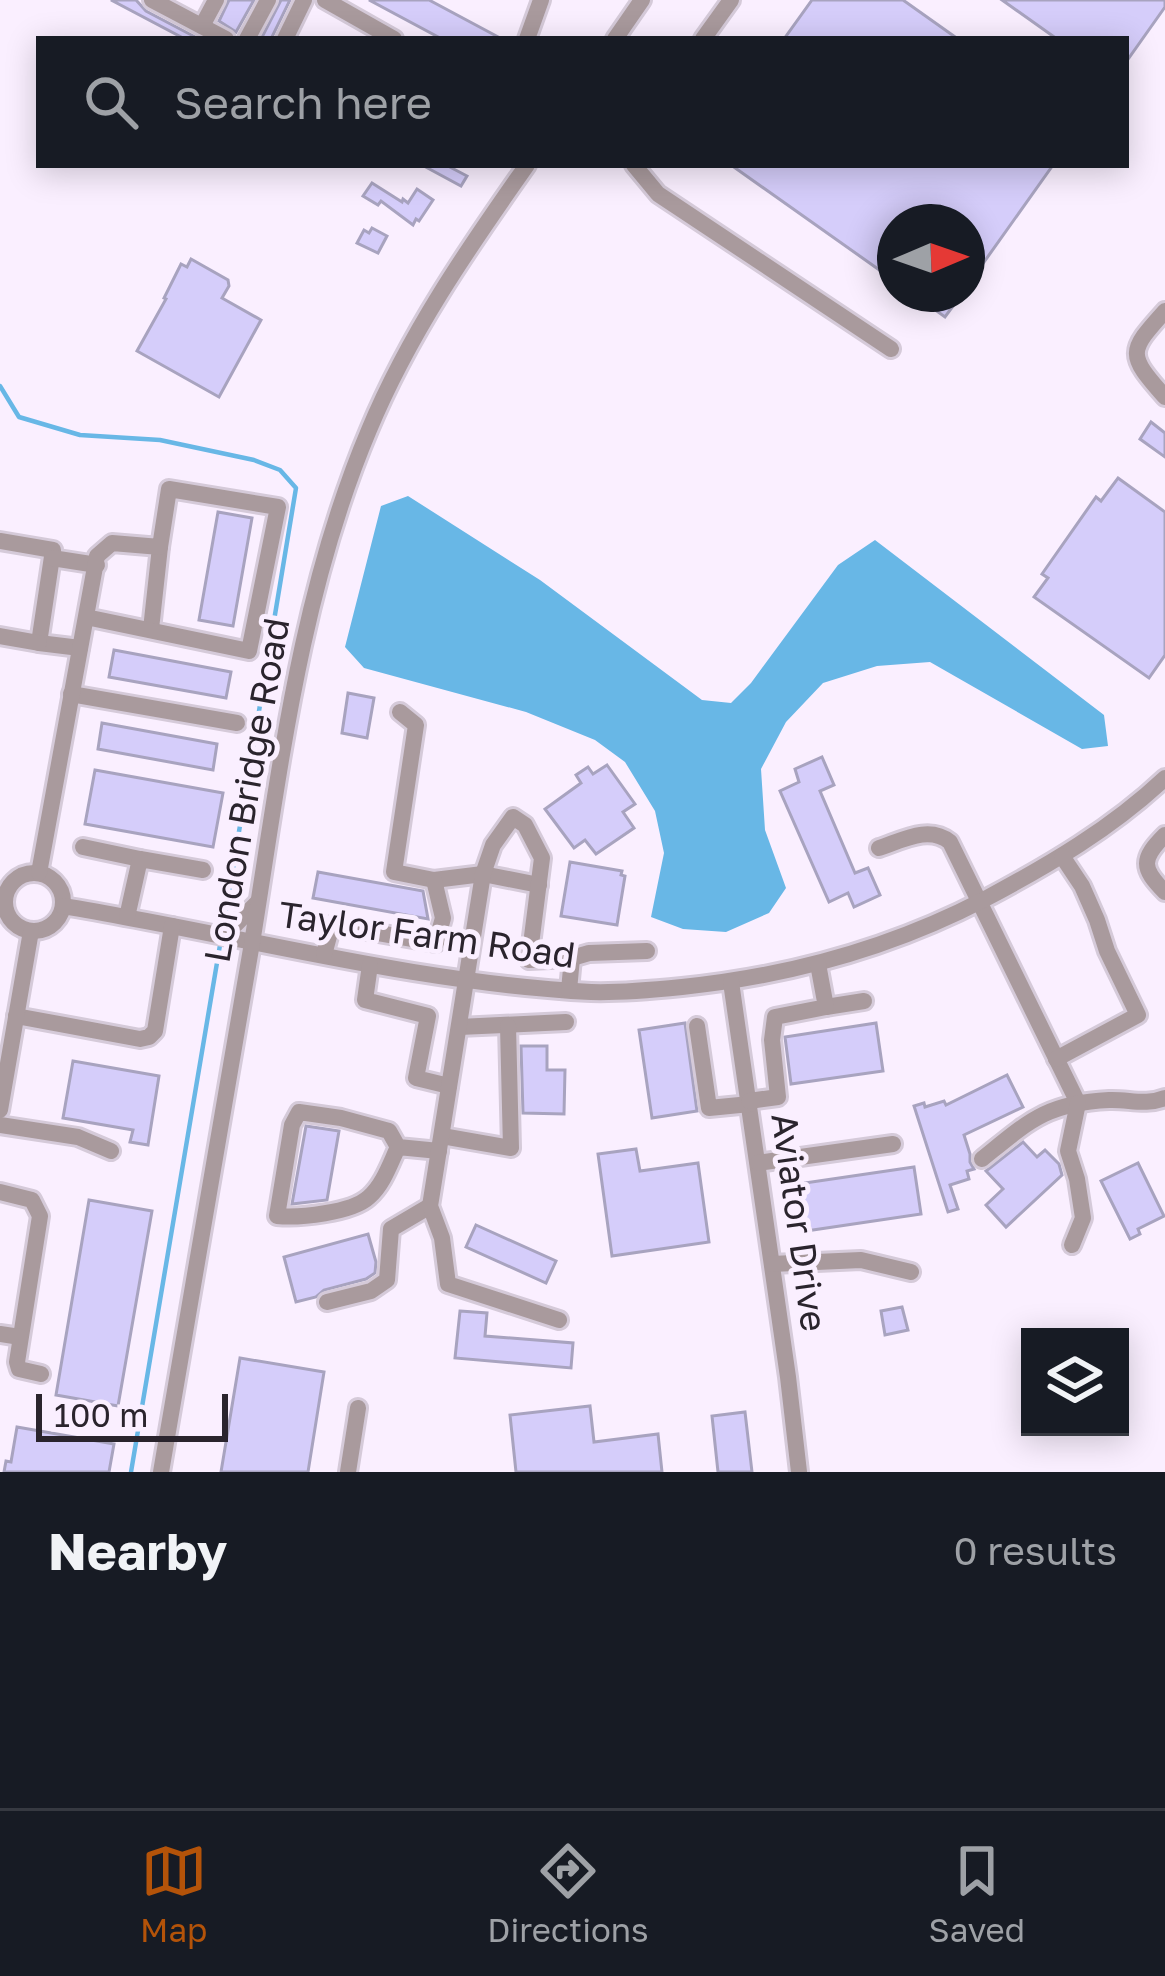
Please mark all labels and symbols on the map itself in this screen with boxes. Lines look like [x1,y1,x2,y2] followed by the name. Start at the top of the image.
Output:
[877,204,985,312] north arrow
[195,614,297,966] street label: London Bridge Road
[276,892,578,976] street label: Taylor Farm Road
[763,1110,837,1334] street label: Aviator Drive
[36,1388,228,1441] scale bar

